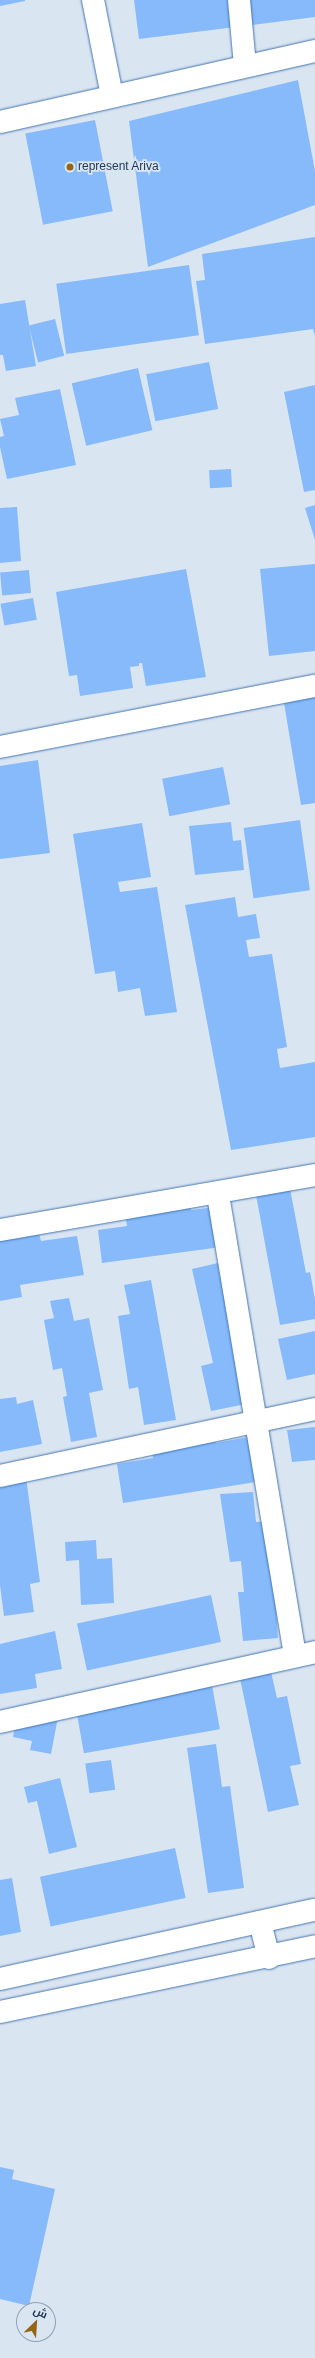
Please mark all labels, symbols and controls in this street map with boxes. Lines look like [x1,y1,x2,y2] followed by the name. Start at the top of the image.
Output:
[78,160,159,174] place label: represent Ariva
[65,162,75,172] marker: represent Ariva
[16,2302,56,2342] north arrow
[32,2304,50,2320] text: ش

